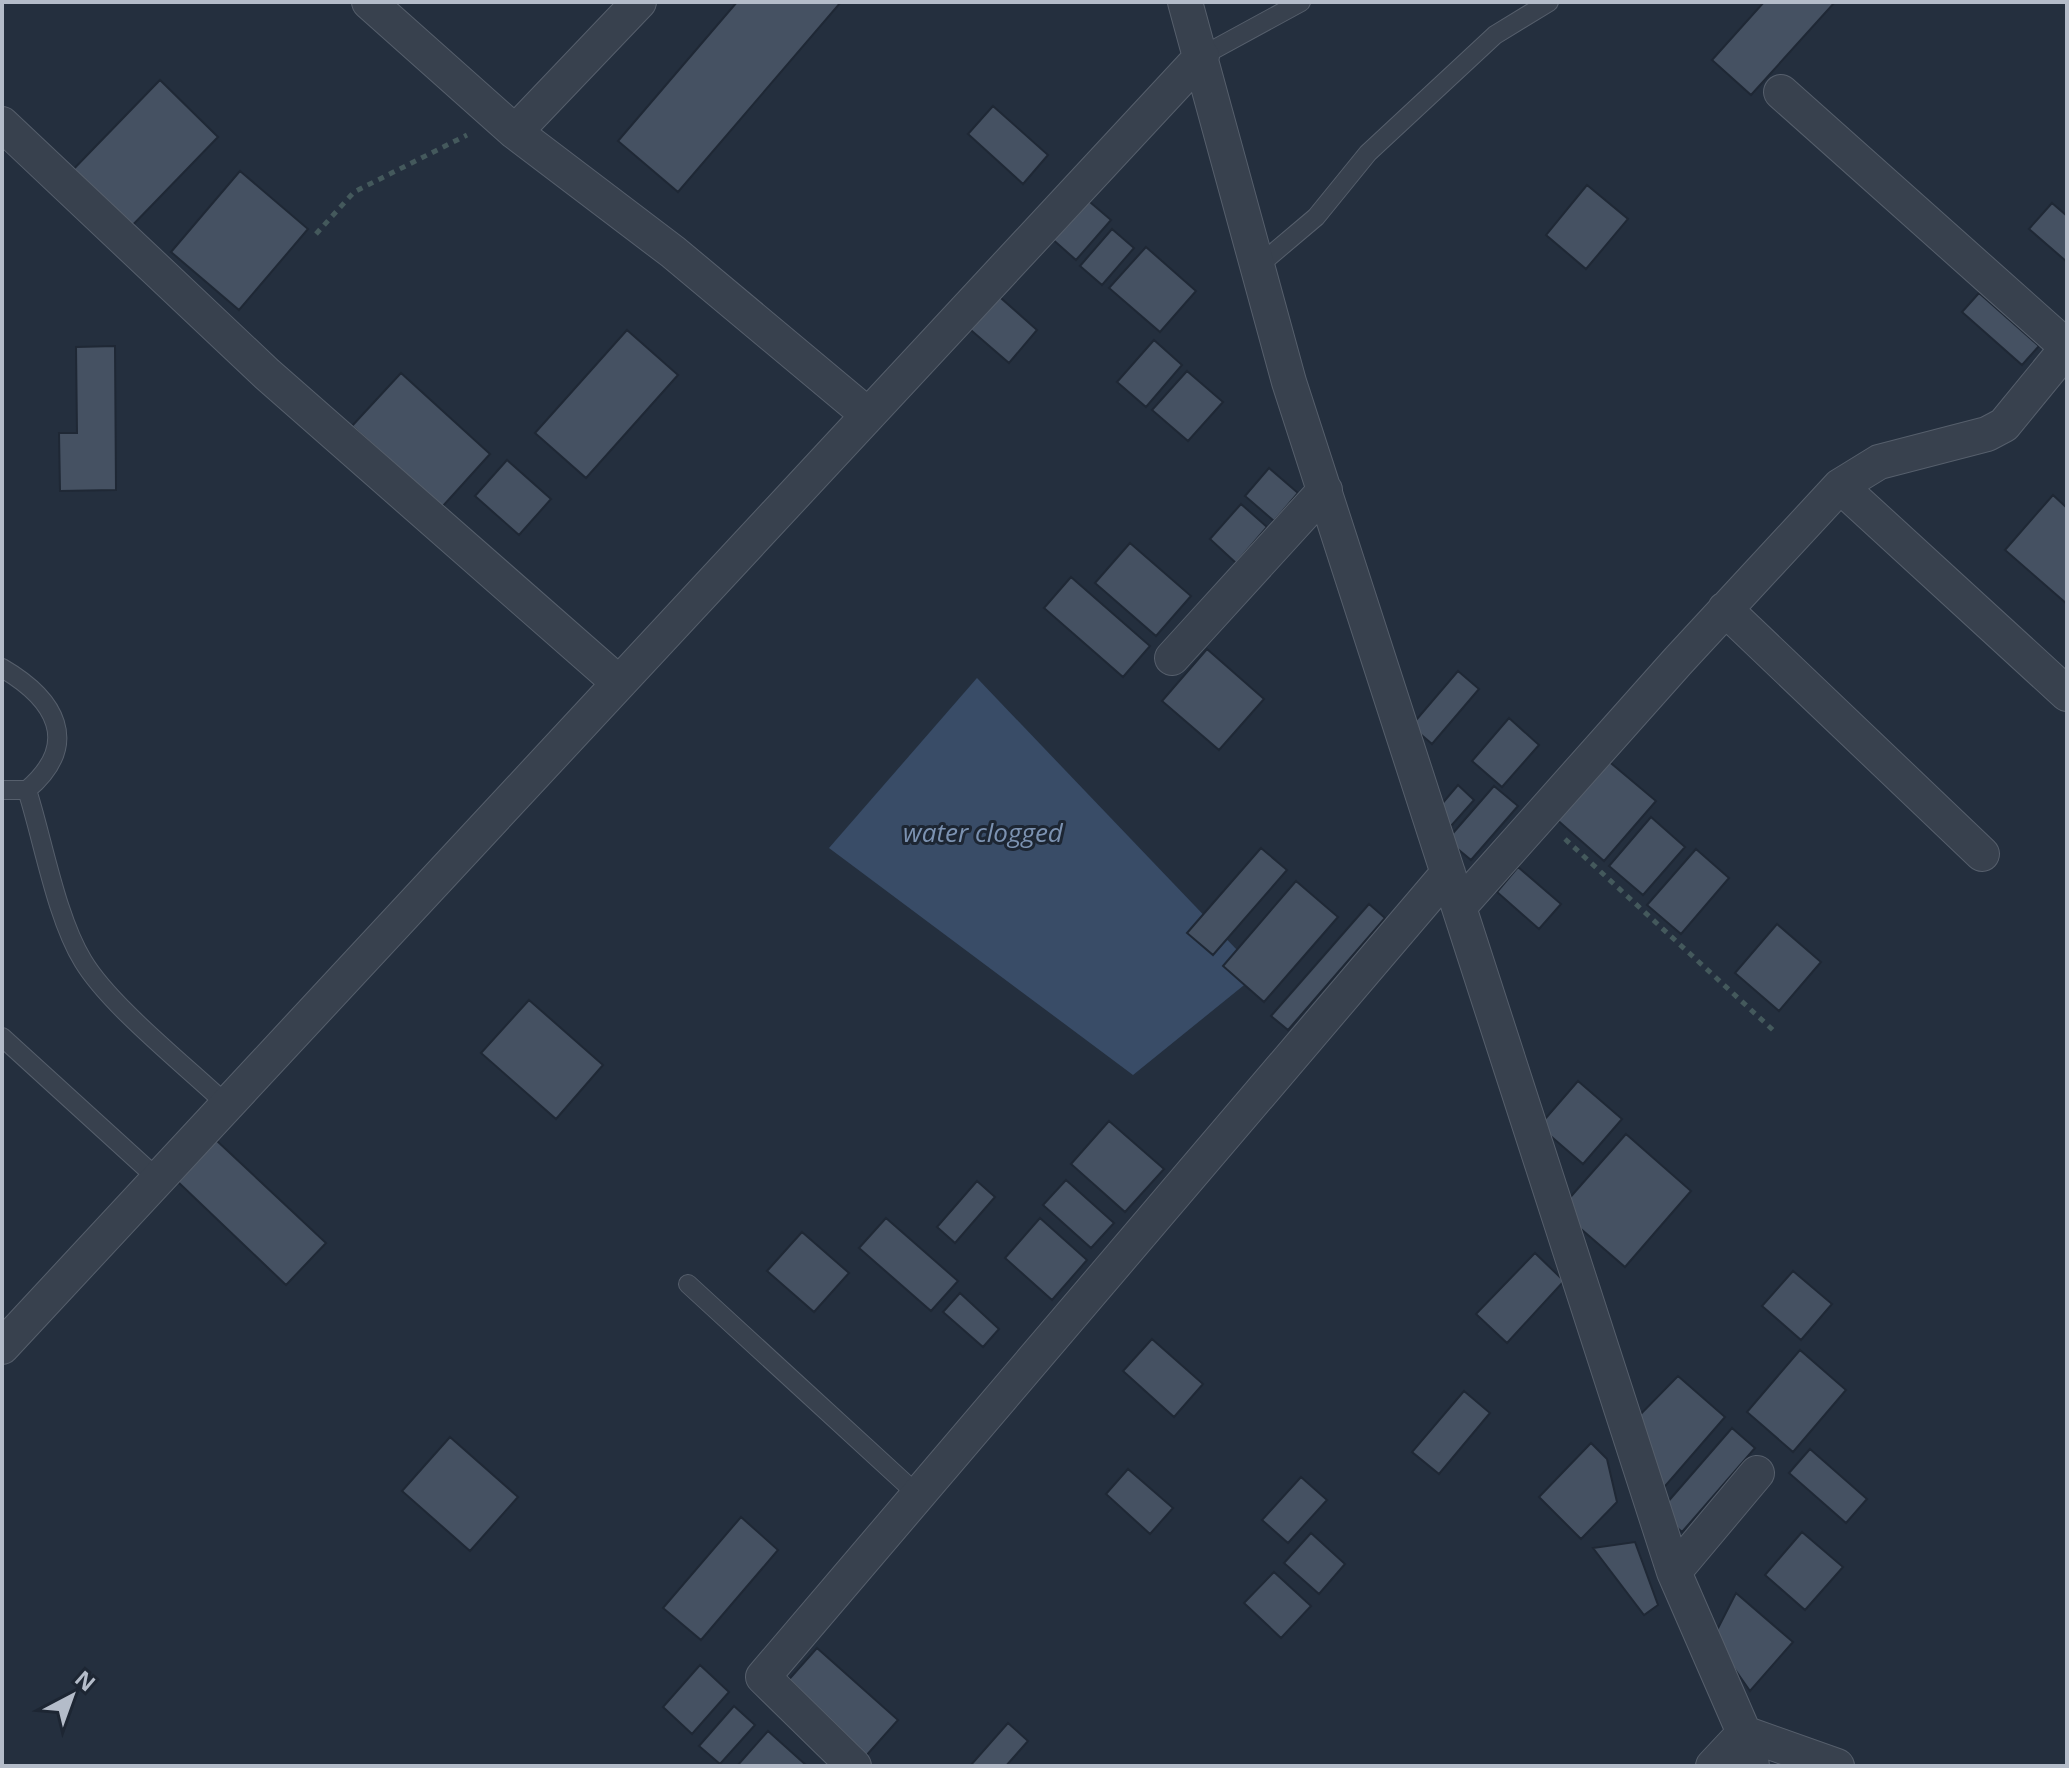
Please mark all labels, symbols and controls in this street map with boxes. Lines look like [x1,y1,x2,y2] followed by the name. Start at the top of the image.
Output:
[903,814,1064,850] water label: water clogged
[32,1656,112,1736] north arrow
[69,1663,102,1697] text: N

